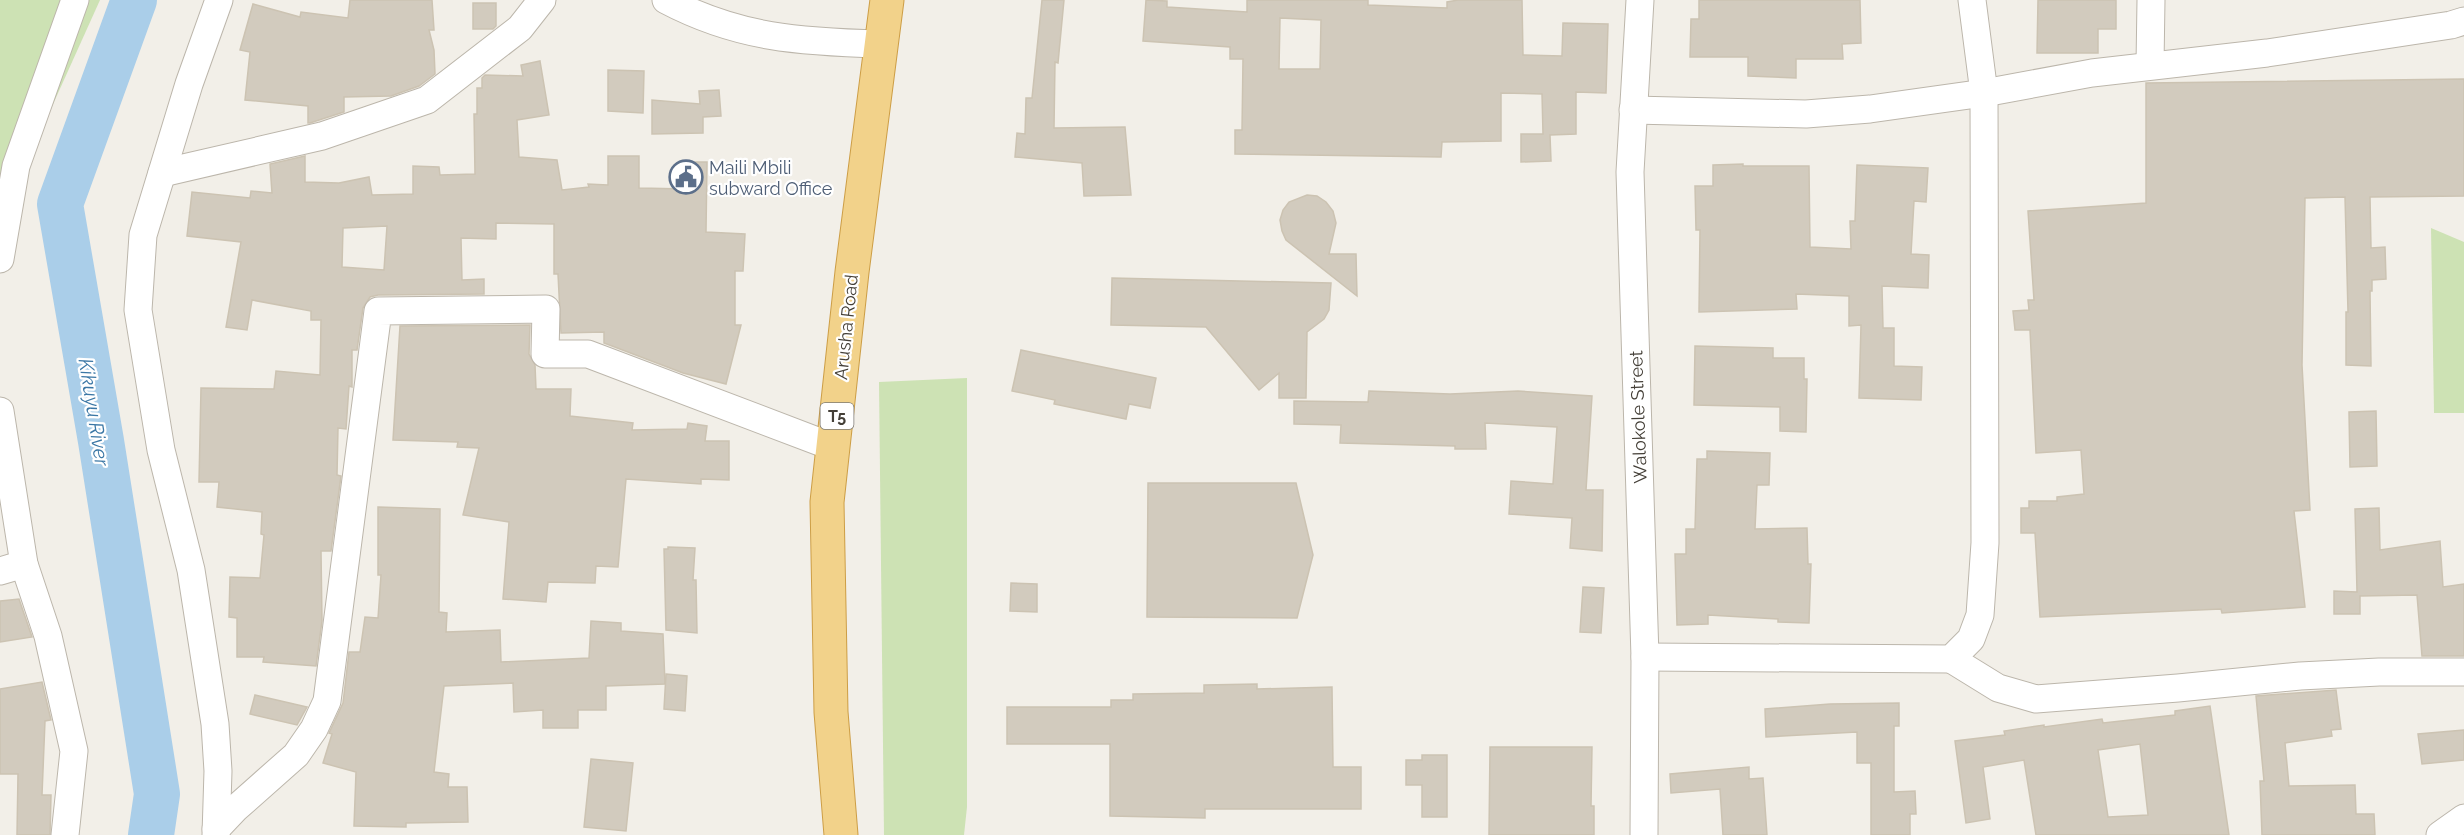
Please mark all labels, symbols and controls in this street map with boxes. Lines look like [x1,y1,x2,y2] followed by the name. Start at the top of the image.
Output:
[709,157,833,199] place label: Maili Mbili subward Office
[668,159,704,195] public building icon: Maili Mbili subward Office
[830,273,862,381] street label: Arusha Road
[1625,350,1651,484] street label: Walokole Street
[74,356,115,469] water label: Kikuyu River
[820,403,854,429] road number: T5

